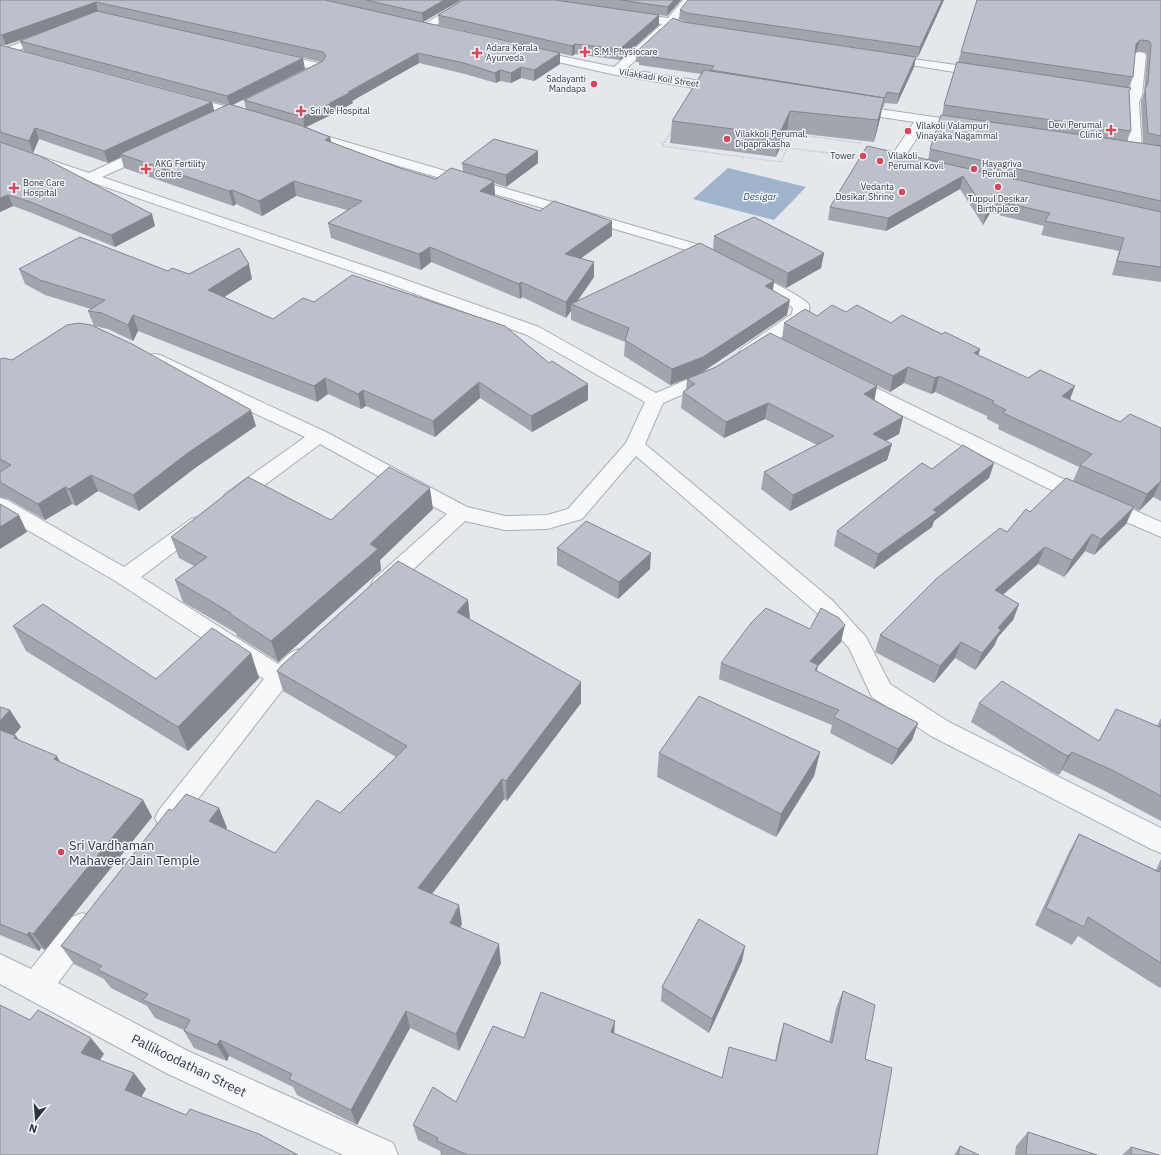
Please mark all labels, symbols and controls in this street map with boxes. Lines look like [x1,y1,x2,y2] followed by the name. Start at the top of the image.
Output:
[486,42,538,63] place label: Adara Kerala Ayurveda
[579,46,591,58] marker: S.M. Physiocare
[594,46,658,57] place label: S.M. Physiocare
[471,47,483,59] marker: Adara Kerala Ayurveda
[618,66,700,89] street label: Vilakkadi Koil Street
[546,73,586,94] place label: Sadayanti Mandapa
[589,79,599,89] marker: Sadayanti Mandapa
[295,105,307,117] marker: Sri Ne Hospital
[310,105,371,116] place label: Sri Ne Hospital
[1049,119,1103,140] place label: Devi Perumal Clinic
[916,120,999,141] place label: Vilakoli Valampuri Vinayaka Nagammal
[1105,124,1117,136] marker: Devi Perumal Clinic
[903,126,913,136] marker: Vilakoli Valampuri Vinayaka Nagammal
[735,128,807,149] place label: Vilakkoli Perumal, Dipaprakasha
[722,134,732,144] marker: Vilakkoli Perumal, Dipaprakasha
[830,150,856,161] place label: Tower
[888,150,944,171] place label: Vilakoli Perumal Kovil
[858,151,868,161] marker: Tower
[875,156,885,166] marker: Vilakoli Perumal Kovil
[155,158,206,179] place label: AKG Fertility Centre
[982,158,1022,179] place label: Hayagriva Perumal
[140,163,152,175] marker: AKG Fertility Centre
[969,164,979,174] marker: Hayagriva Perumal
[23,177,65,198] place label: Bone Care Hospital
[836,181,894,202] place label: Vedanta Desikar Shrine
[8,182,20,194] marker: Bone Care Hospital
[993,182,1003,192] marker: Tuppul Desikar Birthplace
[897,187,907,197] marker: Vedanta Desikar Shrine
[743,190,777,203] water label: Desigar
[968,193,1029,214] place label: Tuppul Desikar Birthplace
[69,837,200,869] place label: Sri Vardhaman Mahaveer Jain Temple
[56,847,66,857] marker: Sri Vardhaman Mahaveer Jain Temple
[129,1030,249,1101] street label: Pallikoodathan Street
[16,1099,56,1139] north arrow
[27,1121,39,1136] text: N

